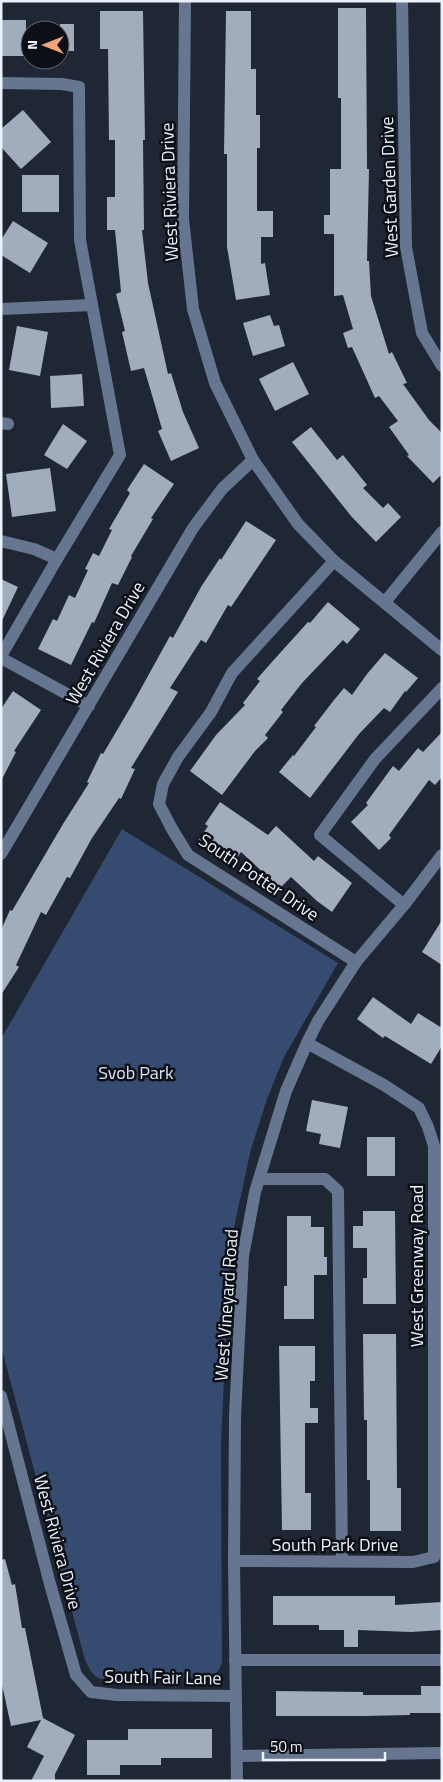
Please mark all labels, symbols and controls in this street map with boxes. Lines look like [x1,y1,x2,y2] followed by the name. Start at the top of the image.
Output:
[20,20,70,70] north arrow
[21,40,42,50] text: N
[373,116,405,258] street label: West Garden Drive
[153,122,185,262] street label: West Riviera Drive
[59,576,151,710] street label: West Riviera Drive
[193,827,325,927] street label: South Potter Drive
[98,1059,174,1086] park label: Svob Park
[403,1185,430,1347] street label: West Greenway Road
[207,1228,245,1382] street label: West Vineyard Road
[27,1472,89,1612] street label: West Riviera Drive
[272,1531,398,1558] street label: South Park Drive
[104,1662,222,1692] street label: South Fair Lane
[263,1730,386,1762] scale bar
[270,1735,303,1758] text: 50 m

